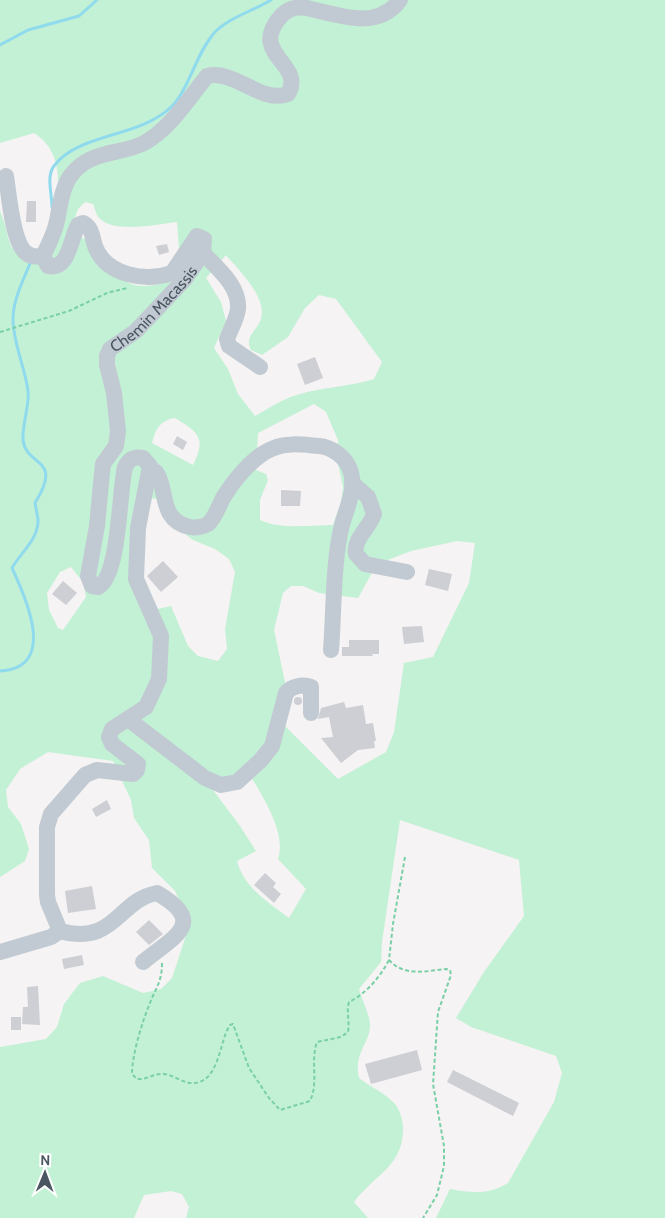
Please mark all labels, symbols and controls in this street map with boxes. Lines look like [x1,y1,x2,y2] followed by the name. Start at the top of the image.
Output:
[106,262,201,356] street label: Chemin Macassis
[20,1148,70,1198] north arrow
[40,1151,50,1169] text: N

